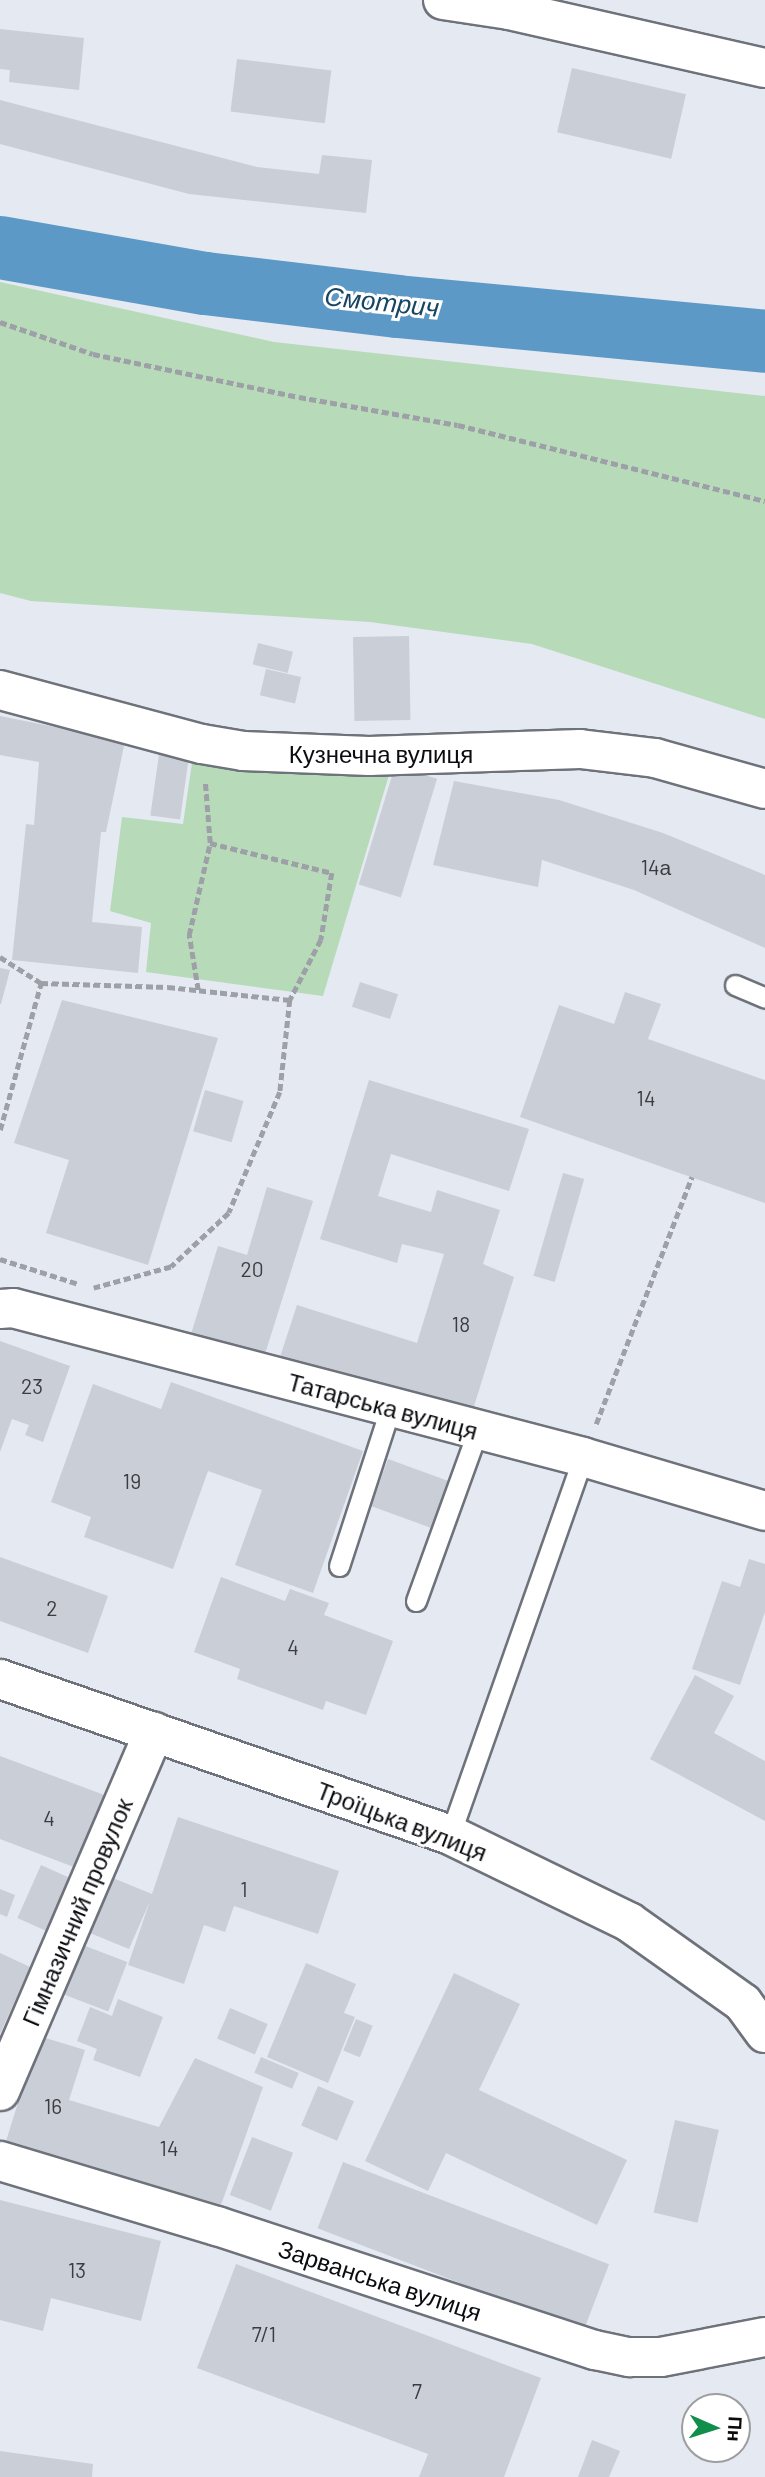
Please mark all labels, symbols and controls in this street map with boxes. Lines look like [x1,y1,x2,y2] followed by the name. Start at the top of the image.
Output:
[323,279,441,323] water label: Смотрич
[289,740,473,768] street label: Кузнечна вулиця
[641,854,671,880] house number: 14а
[637,1085,655,1111] house number: 14
[240,1256,264,1282] house number: 20
[452,1311,470,1337] house number: 18
[285,1367,481,1445] street label: Татарська вулиця
[21,1373,43,1399] house number: 23
[123,1468,141,1494] house number: 19
[46,1595,58,1621] house number: 2
[287,1634,299,1660] house number: 4
[313,1775,491,1867] street label: Троїцька вулиця
[16,1794,138,2030] street label: Гімназичний провулок
[43,1805,55,1831] house number: 4
[240,1876,248,1902] house number: 1
[44,2093,62,2119] house number: 16
[160,2135,178,2161] house number: 14
[275,2234,485,2326] street label: Зарванська вулиця
[68,2257,86,2283] house number: 13
[252,2321,276,2347] house number: 7/1
[412,2378,422,2404] house number: 7
[681,2393,751,2463] north arrow
[723,2416,748,2442] text: Пн

